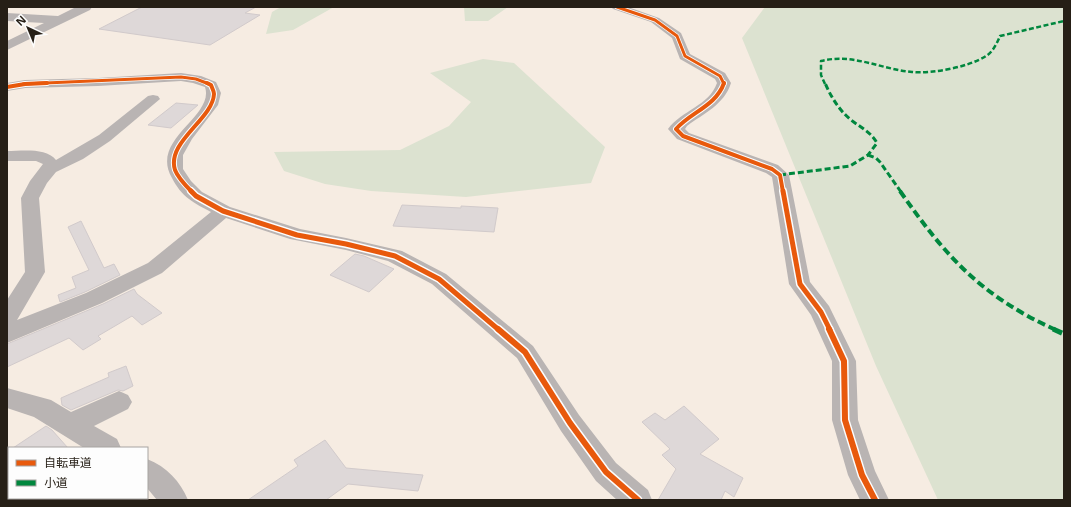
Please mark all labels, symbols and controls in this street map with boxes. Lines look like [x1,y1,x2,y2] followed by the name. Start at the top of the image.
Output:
[8,8,48,48] north arrow
[12,12,29,29] text: N
[8,447,148,499] legend
[44,454,92,471] text: 自転車道
[44,474,68,491] text: 小道

